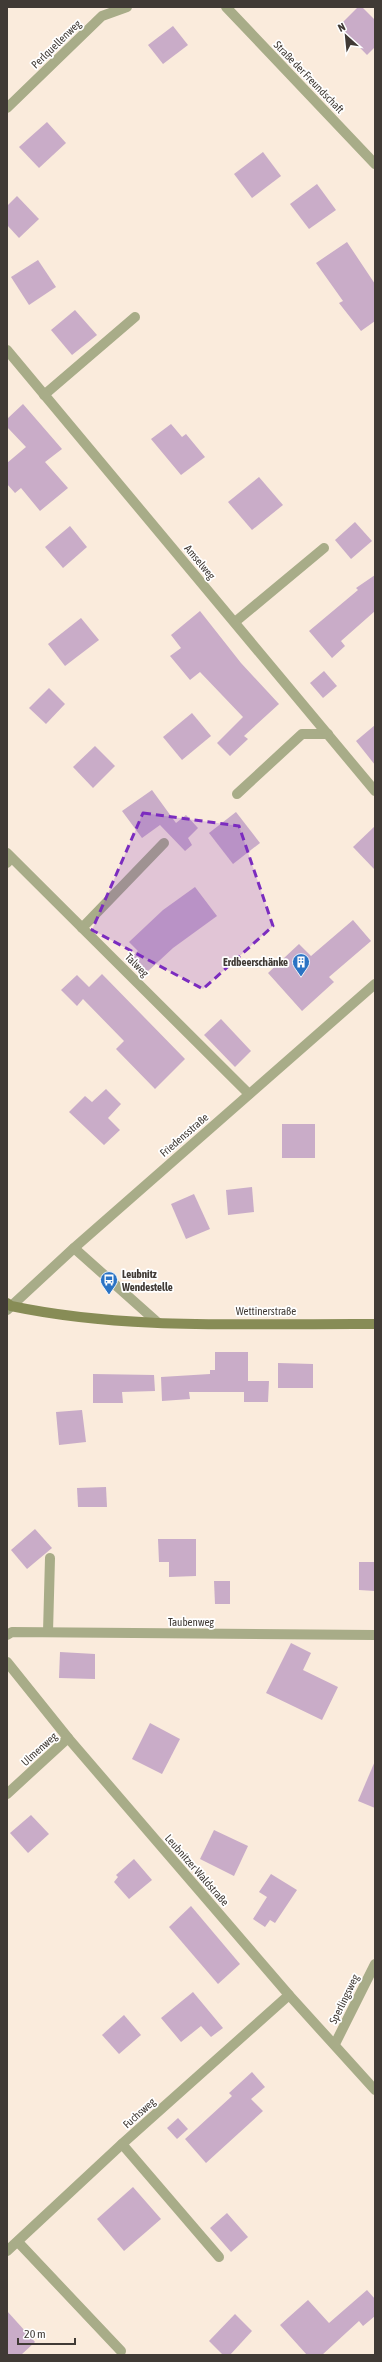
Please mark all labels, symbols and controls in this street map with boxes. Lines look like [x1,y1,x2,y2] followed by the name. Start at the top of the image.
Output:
[326,16,366,56] north arrow
[29,17,83,71] street label: Perlquellenweg
[336,20,347,34] text: N
[272,38,346,116] street label: Straße der Freundschaft
[182,542,218,582] street label: Amselweg
[123,951,151,979] street label: Talweg
[291,952,311,977] building icon: Erdbeerschänke
[223,956,288,968] place label: Erdbeerschänke
[158,1111,210,1159] street label: Friedensstraße
[121,1268,173,1293] place label: Leubnitz Wendestelle
[99,1270,119,1295] bus stop icon: Leubnitz Wendestelle
[236,1305,296,1317] street label: Wettinerstraße
[168,1616,214,1628] street label: Taubenweg
[19,1730,59,1768] street label: Ulmenweg
[163,1832,231,1908] street label: Leubnitzer Waldstraße
[327,1972,361,2026] street label: Sperlingsweg
[120,2095,158,2131] street label: Fuchsweg
[18,2320,75,2346] scale bar
[24,2327,46,2341] text: 20 m

